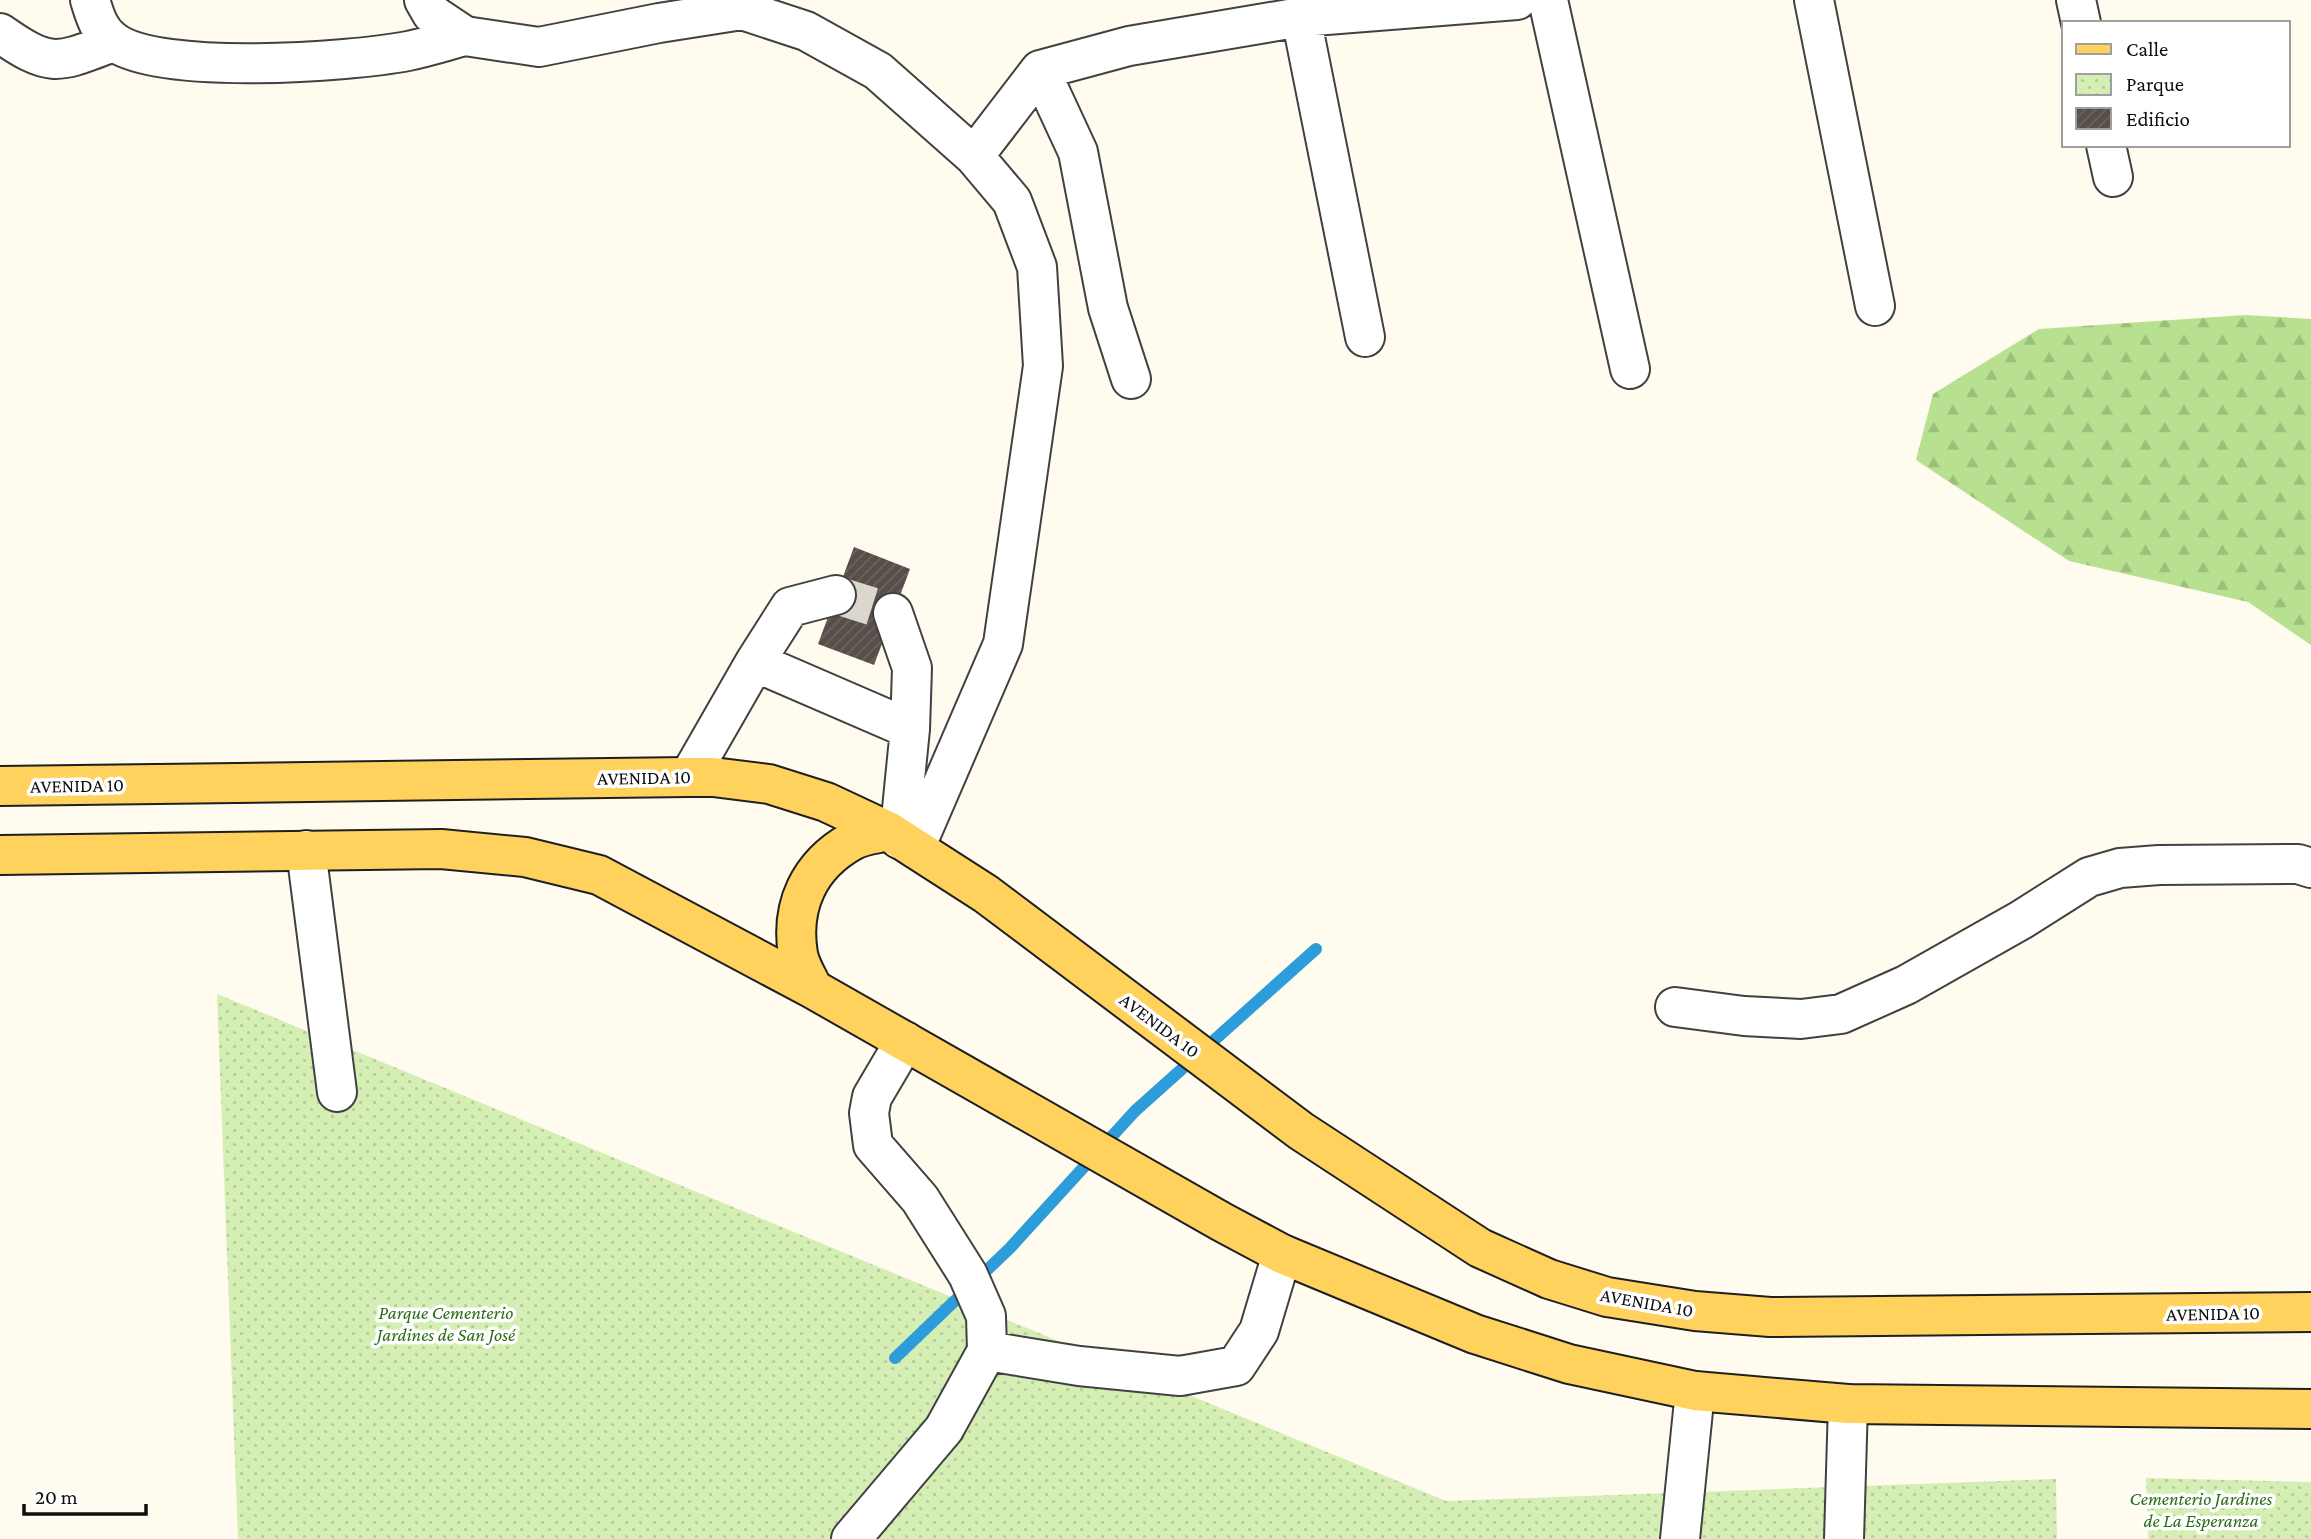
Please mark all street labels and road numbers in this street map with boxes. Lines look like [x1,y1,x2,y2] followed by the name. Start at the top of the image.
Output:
[597,766,691,789] street label: AVENIDA 10
[30,774,124,797] street label: AVENIDA 10
[1116,989,1203,1062] street label: AVENIDA 10
[1599,1284,1695,1321] street label: AVENIDA 10
[2166,1302,2260,1325] street label: AVENIDA 10

